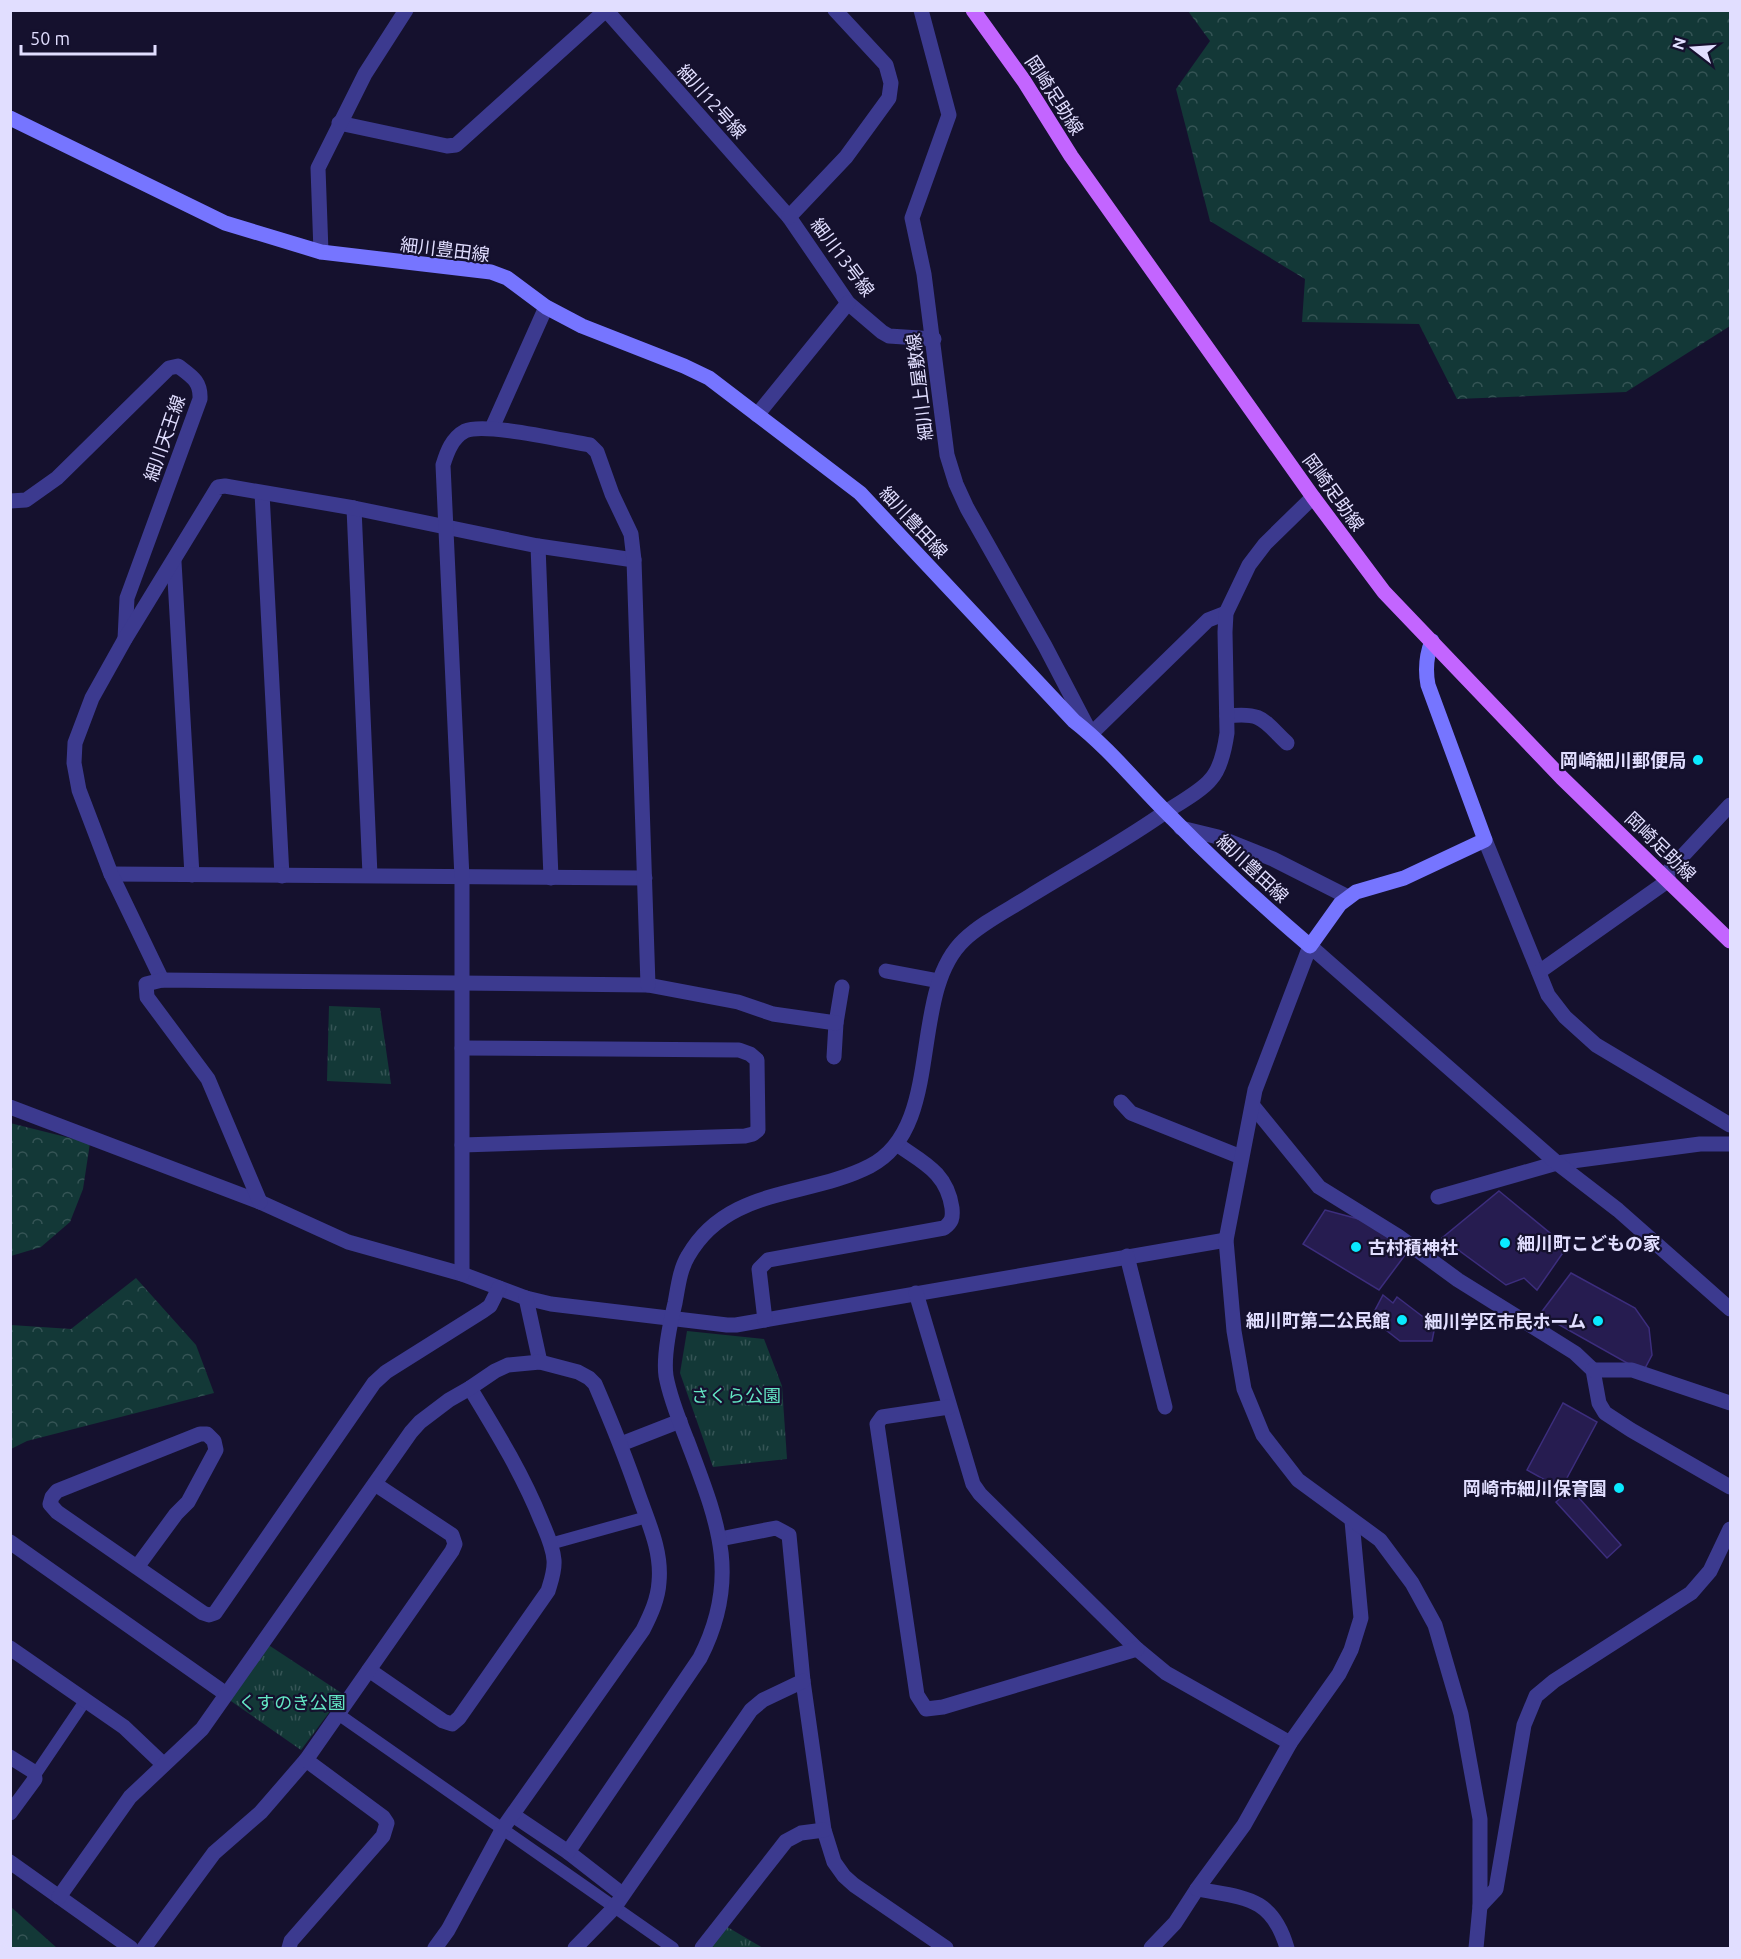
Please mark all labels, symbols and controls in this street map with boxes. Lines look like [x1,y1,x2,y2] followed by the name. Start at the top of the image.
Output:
[21,18,154,56] scale bar
[1663,18,1723,78] north arrow
[30,28,70,48] text: 50 m
[1668,35,1689,52] text: N
[1022,52,1088,138] street label: 岡崎足助線
[674,60,750,142] street label: 細川12号線
[807,214,879,300] street label: 細川13号線
[399,234,491,264] street label: 細川豊田線
[902,332,936,442] street label: 細川上屋敷線
[140,392,188,484] street label: 細川天王線
[1299,450,1369,534] street label: 岡崎足助線
[876,482,952,562] street label: 細川豊田線
[1560,750,1686,770] place label: 岡崎細川郵便局
[1691,753,1705,767] marker: 岡崎細川郵便局
[1622,808,1700,884] street label: 岡崎足助線
[1213,830,1293,906] street label: 細川豊田線
[1517,1233,1661,1253] place label: 細川町こどもの家
[1498,1236,1512,1250] marker: 細川町こどもの家
[1368,1237,1458,1257] place label: 古村積神社
[1349,1240,1363,1254] marker: 古村積神社
[1246,1310,1390,1330] place label: 細川町第二公民館
[1425,1311,1586,1331] place label: 細川学区市民ホーム
[1395,1313,1409,1327] marker: 細川町第二公民館
[1591,1314,1605,1328] marker: 細川学区市民ホーム
[691,1385,781,1405] park label: さくら公園
[1463,1478,1607,1498] place label: 岡崎市細川保育園
[1612,1481,1626,1495] marker: 岡崎市細川保育園
[238,1692,346,1712] park label: くすのき公園

